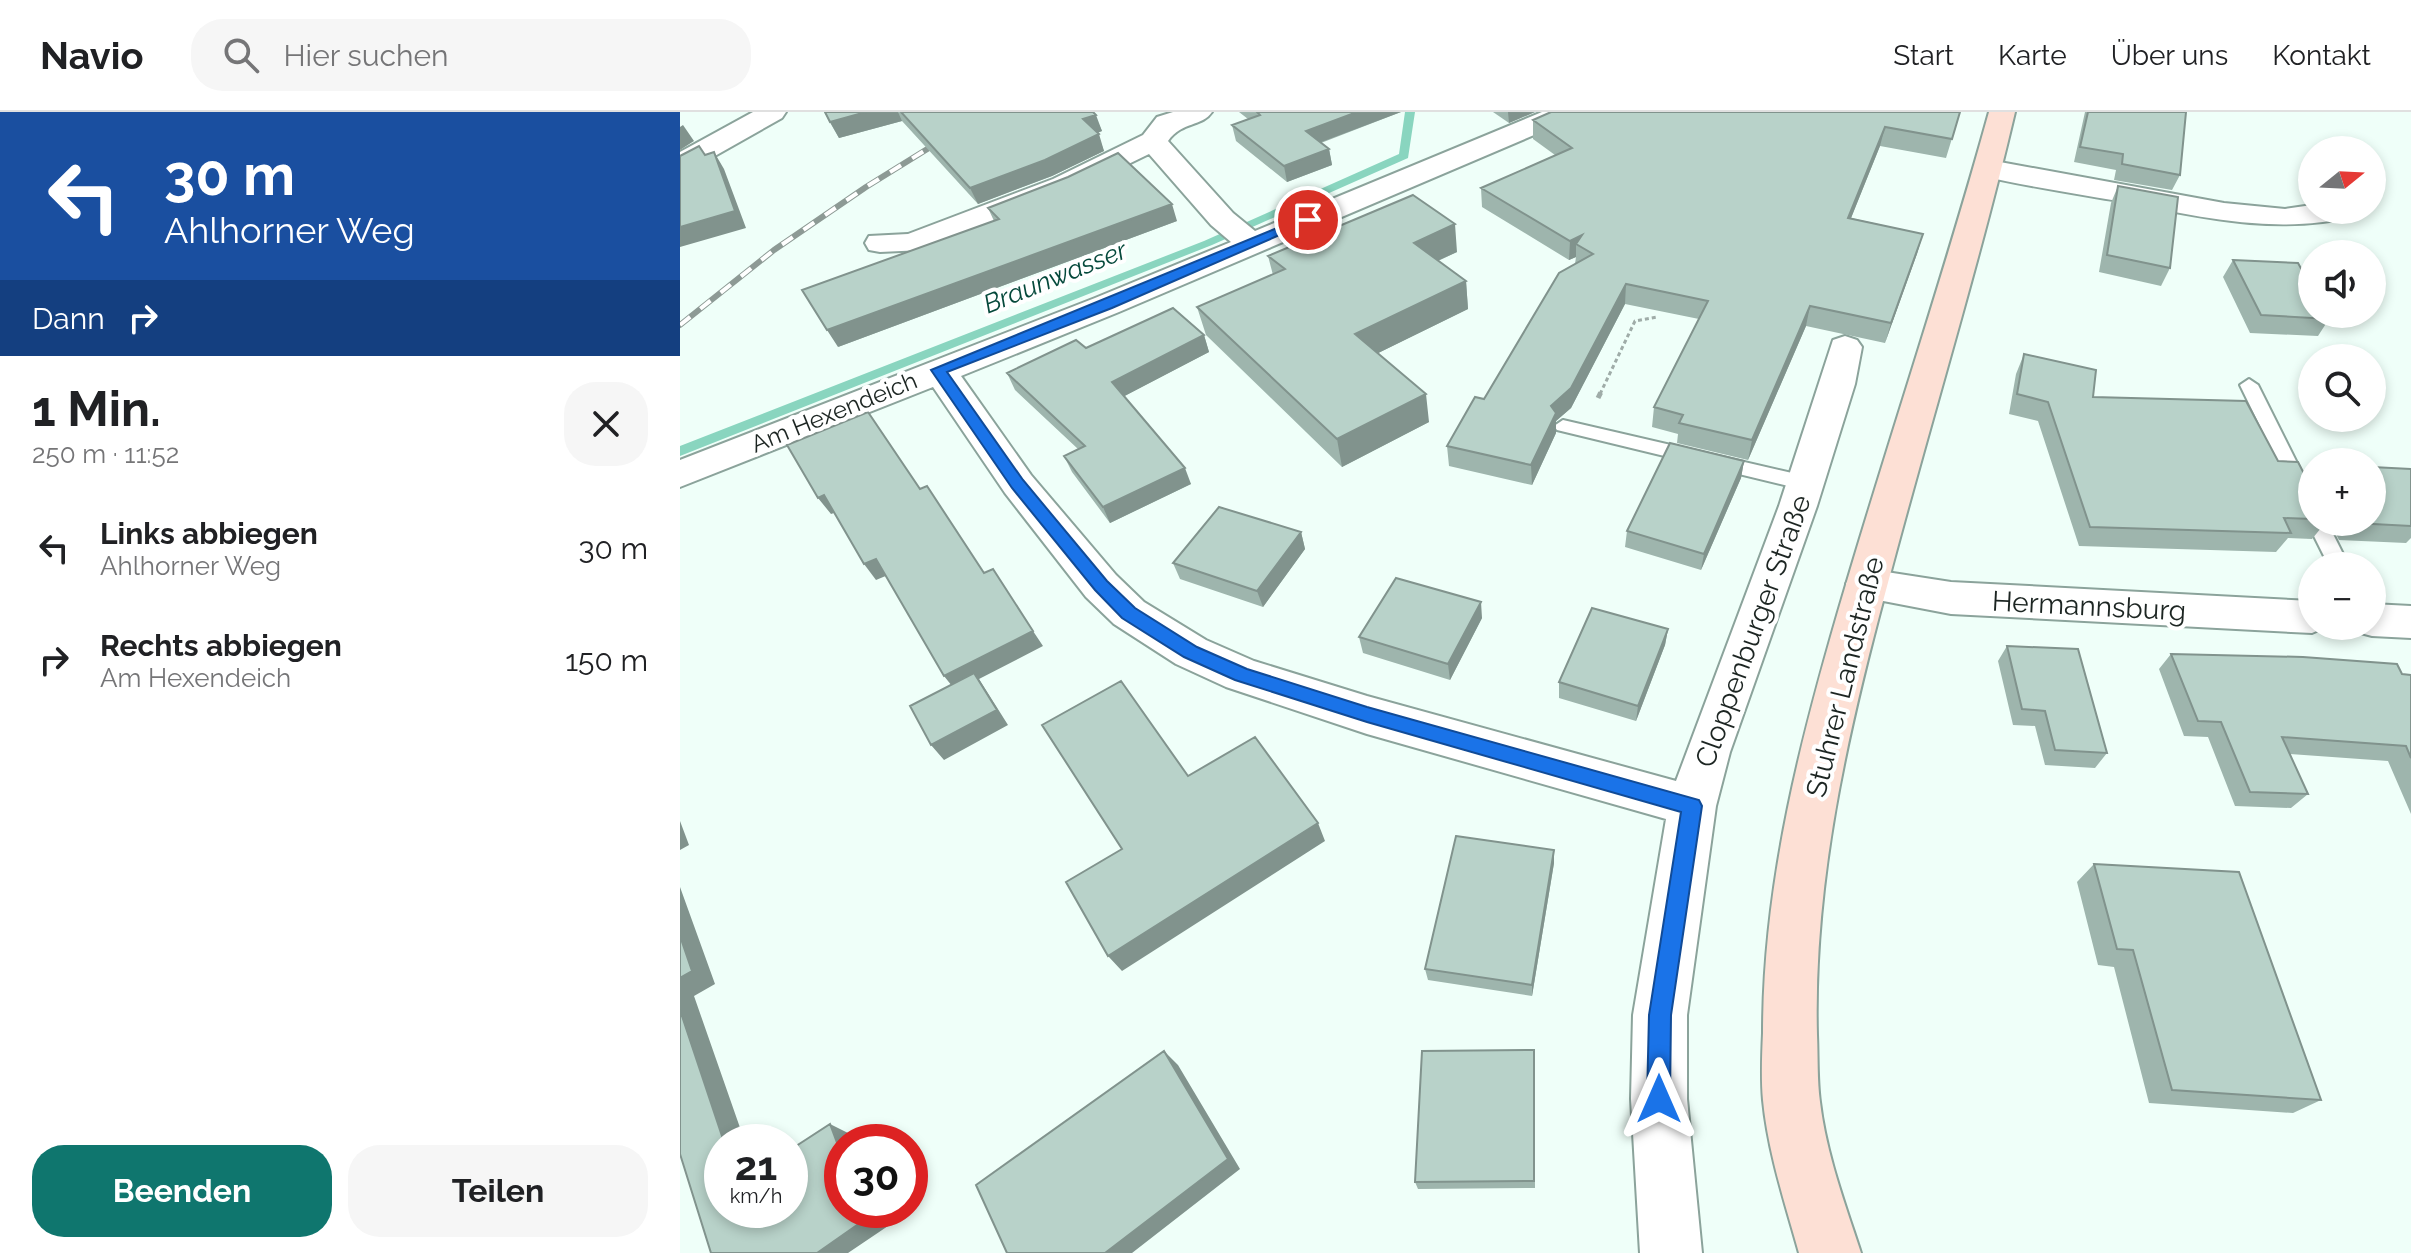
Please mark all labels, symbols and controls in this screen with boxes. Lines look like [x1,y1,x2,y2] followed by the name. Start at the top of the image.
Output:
[191,19,751,91] search box
[40,33,143,78] text: Navio
[219,33,263,77] icon: search
[283,38,449,73] text: Hier suchen
[1893,39,1954,72] text: Start
[1998,39,2067,72] text: Karte
[2111,39,2228,72] text: Über uns
[2272,39,2371,72] text: Kontakt
[2298,136,2386,224] north arrow
[2298,136,2386,640] map controls
[164,142,295,208] text: 30 m
[32,144,136,248] icon: left
[1274,186,1342,254] pin
[1286,198,1330,242] icon: arrive
[164,209,415,251] text: Ahlhorner Weg
[979,234,1132,319] water label: Braunwasser
[2298,240,2386,328] button: sound
[121,296,165,340] icon: right
[32,301,105,336] text: Dann
[2298,344,2386,432] button: search
[747,365,921,459] street label: Am Hexendeich
[32,381,161,437] text: 1 Min.
[564,382,648,466] button: close
[32,439,179,469] text: 250 m · 11:52
[2298,448,2386,536] button: +
[1688,490,1818,772] street label: Cloppenburger Straße
[100,516,318,551] text: Links abbiegen
[32,526,76,570] icon: left
[578,531,648,566] text: 30 m
[100,551,281,581] text: Ahlhorner Weg
[2298,552,2386,640] button: −
[1799,553,1891,801] street label: Stuhrer Landstraße
[1991,584,2187,628] street label: Hermannsburg
[100,628,342,663] text: Rechts abbiegen
[32,638,76,682] icon: right
[565,643,648,678] text: 150 m
[100,663,291,693] text: Am Hexendeich
[1617,1057,1701,1141] position arrow
[824,1124,928,1228] speed limit sign: 30
[735,1142,777,1189] text: 21
[32,1145,332,1237] button: Beenden
[348,1145,648,1237] button: Teilen
[730,1184,782,1208] text: km/h

